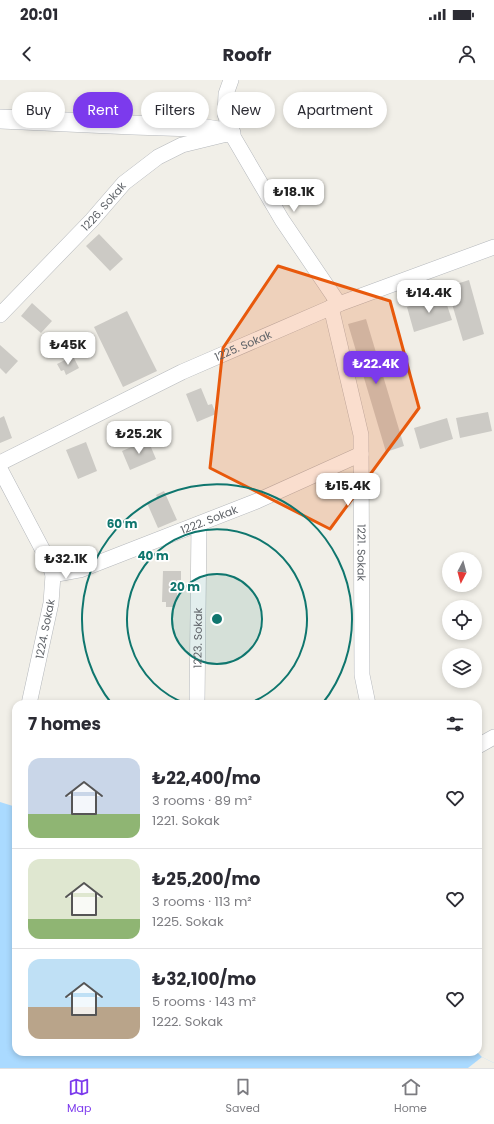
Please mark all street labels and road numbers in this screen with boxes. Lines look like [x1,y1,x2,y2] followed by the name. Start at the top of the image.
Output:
[77,178,130,235] street label: 1226. Sokak
[212,326,274,365] street label: 1225. Sokak
[178,501,240,538] street label: 1222. Sokak
[353,524,370,582] street label: 1221. Sokak
[31,597,59,660] street label: 1224. Sokak
[189,607,206,668] street label: 1223. Sokak

